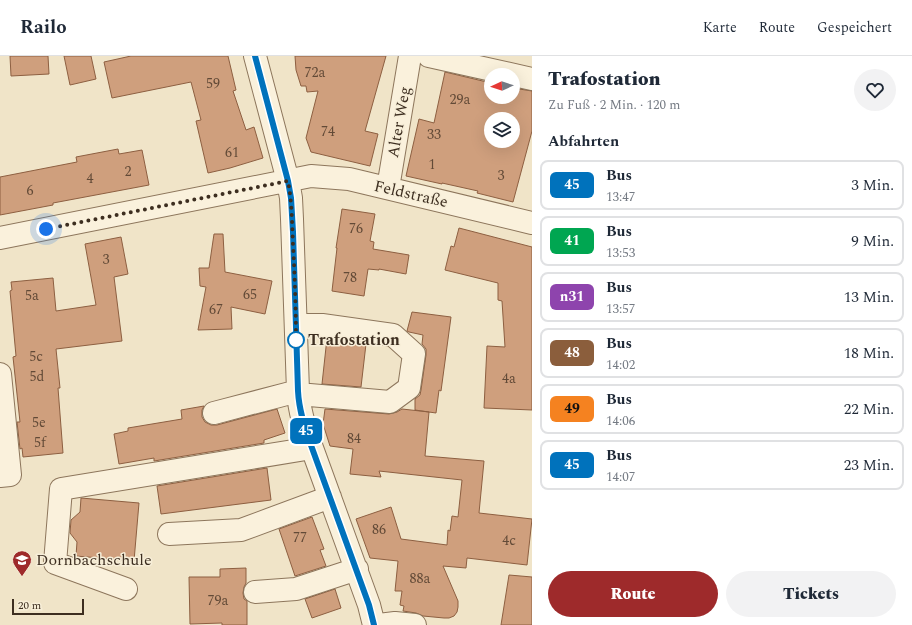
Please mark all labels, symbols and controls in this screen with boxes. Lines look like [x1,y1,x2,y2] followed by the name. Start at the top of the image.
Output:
[20,13,67,42] text: Railo
[703,17,737,38] text: Karte
[759,17,795,38] text: Route
[817,17,892,38] text: Gespeichert
[305,62,326,83] house number: 72a
[548,65,661,94] text: Trafostation
[484,68,520,104] north arrow
[484,68,520,148] map controls
[854,69,896,111] button: heart
[206,73,220,94] house number: 59
[381,84,417,160] street label: Alter Weg
[450,89,471,110] house number: 29a
[548,95,680,115] text: Zu Fuß · 2 Min. · 120 m
[484,112,520,148] button: layers
[321,121,335,142] house number: 74
[427,124,441,145] house number: 33
[548,130,619,153] text: Abfahrten
[225,142,239,163] house number: 61
[429,154,436,175] house number: 1
[125,161,132,182] house number: 2
[606,164,632,187] text: Bus
[498,165,505,186] house number: 3
[87,168,94,189] house number: 4
[372,174,450,214] street label: Feldstraße
[564,174,580,195] text: 45
[851,174,894,197] text: 3 Min.
[27,180,34,201] house number: 6
[606,187,635,207] text: 13:47
[349,218,363,239] house number: 76
[36,219,56,239] your location
[606,220,632,243] text: Bus
[564,230,580,251] text: 41
[851,230,894,253] text: 9 Min.
[606,243,635,263] text: 13:53
[103,249,110,270] house number: 3
[343,267,357,288] house number: 78
[606,276,632,299] text: Bus
[243,284,257,305] house number: 65
[25,285,39,306] house number: 5a
[560,286,584,307] text: n31
[844,286,894,309] text: 13 Min.
[209,299,223,320] house number: 67
[606,299,635,319] text: 13:57
[308,328,400,352] place label: Trafostation
[287,331,305,349] marker: Trafostation
[606,332,632,355] text: Bus
[564,342,580,363] text: 48
[844,342,894,365] text: 18 Min.
[29,346,43,367] house number: 5c
[606,355,635,375] text: 14:02
[30,366,45,387] house number: 5d
[502,368,516,389] house number: 4a
[606,388,632,411] text: Bus
[564,398,580,419] text: 49
[844,398,894,421] text: 22 Min.
[606,411,635,431] text: 14:06
[32,412,46,433] house number: 5e
[288,418,324,444] line badge: 45
[298,420,314,441] text: 45
[347,428,361,449] house number: 84
[34,432,47,453] house number: 5f
[606,444,632,467] text: Bus
[564,454,580,475] text: 45
[844,454,894,477] text: 23 Min.
[606,467,635,487] text: 14:07
[372,519,386,540] house number: 86
[293,527,307,548] house number: 77
[502,530,516,551] house number: 4c
[36,548,152,572] place label: Dornbachschule
[11,549,33,577] school or university icon: Dornbachschule
[410,568,431,589] house number: 88a
[548,571,718,617] button: Route
[726,571,896,617] button: Tickets
[208,590,229,611] house number: 79a
[12,597,84,616] scale bar
[18,597,41,614] text: 20 m

